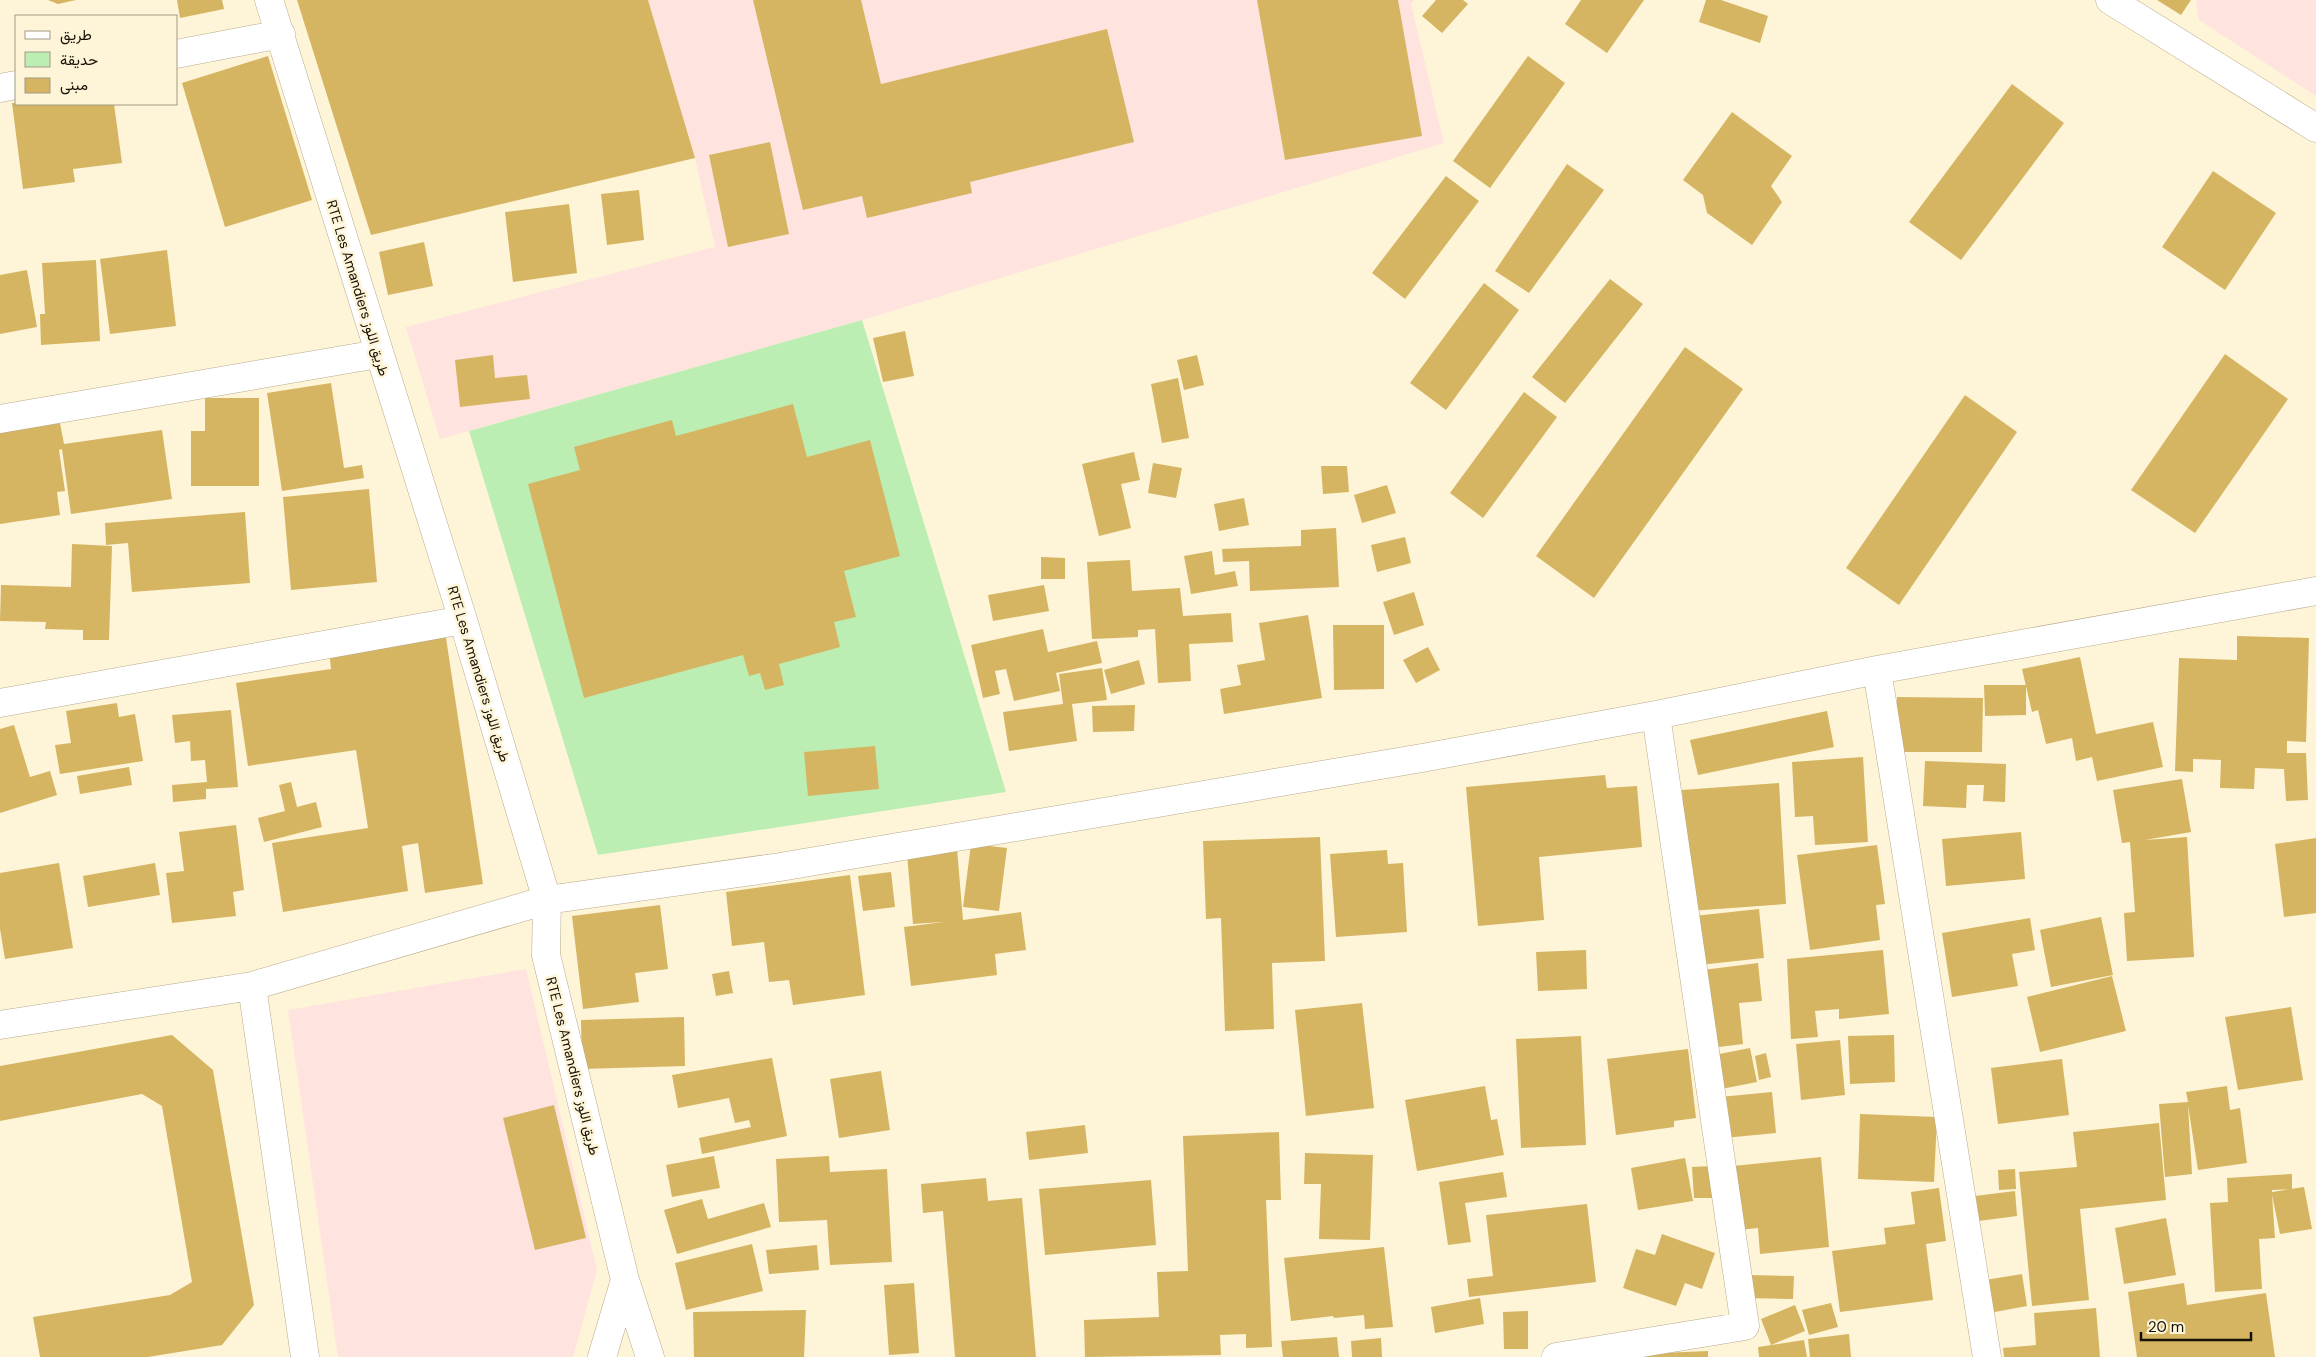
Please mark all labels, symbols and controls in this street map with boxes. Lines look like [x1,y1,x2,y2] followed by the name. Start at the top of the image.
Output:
[15,15,178,105] legend
[60,25,92,45] text: طريق
[60,50,98,70] text: حديقة
[60,75,88,95] text: مبنى
[323,198,393,378] street label: RTE Les Amandiers طريق اللوز
[444,584,514,764] street label: RTE Les Amandiers طريق اللوز
[542,975,604,1157] street label: RTE Les Amandiers طريق اللوز
[2141,1310,2251,1342] scale bar
[2148,1317,2184,1337] text: 20 m

